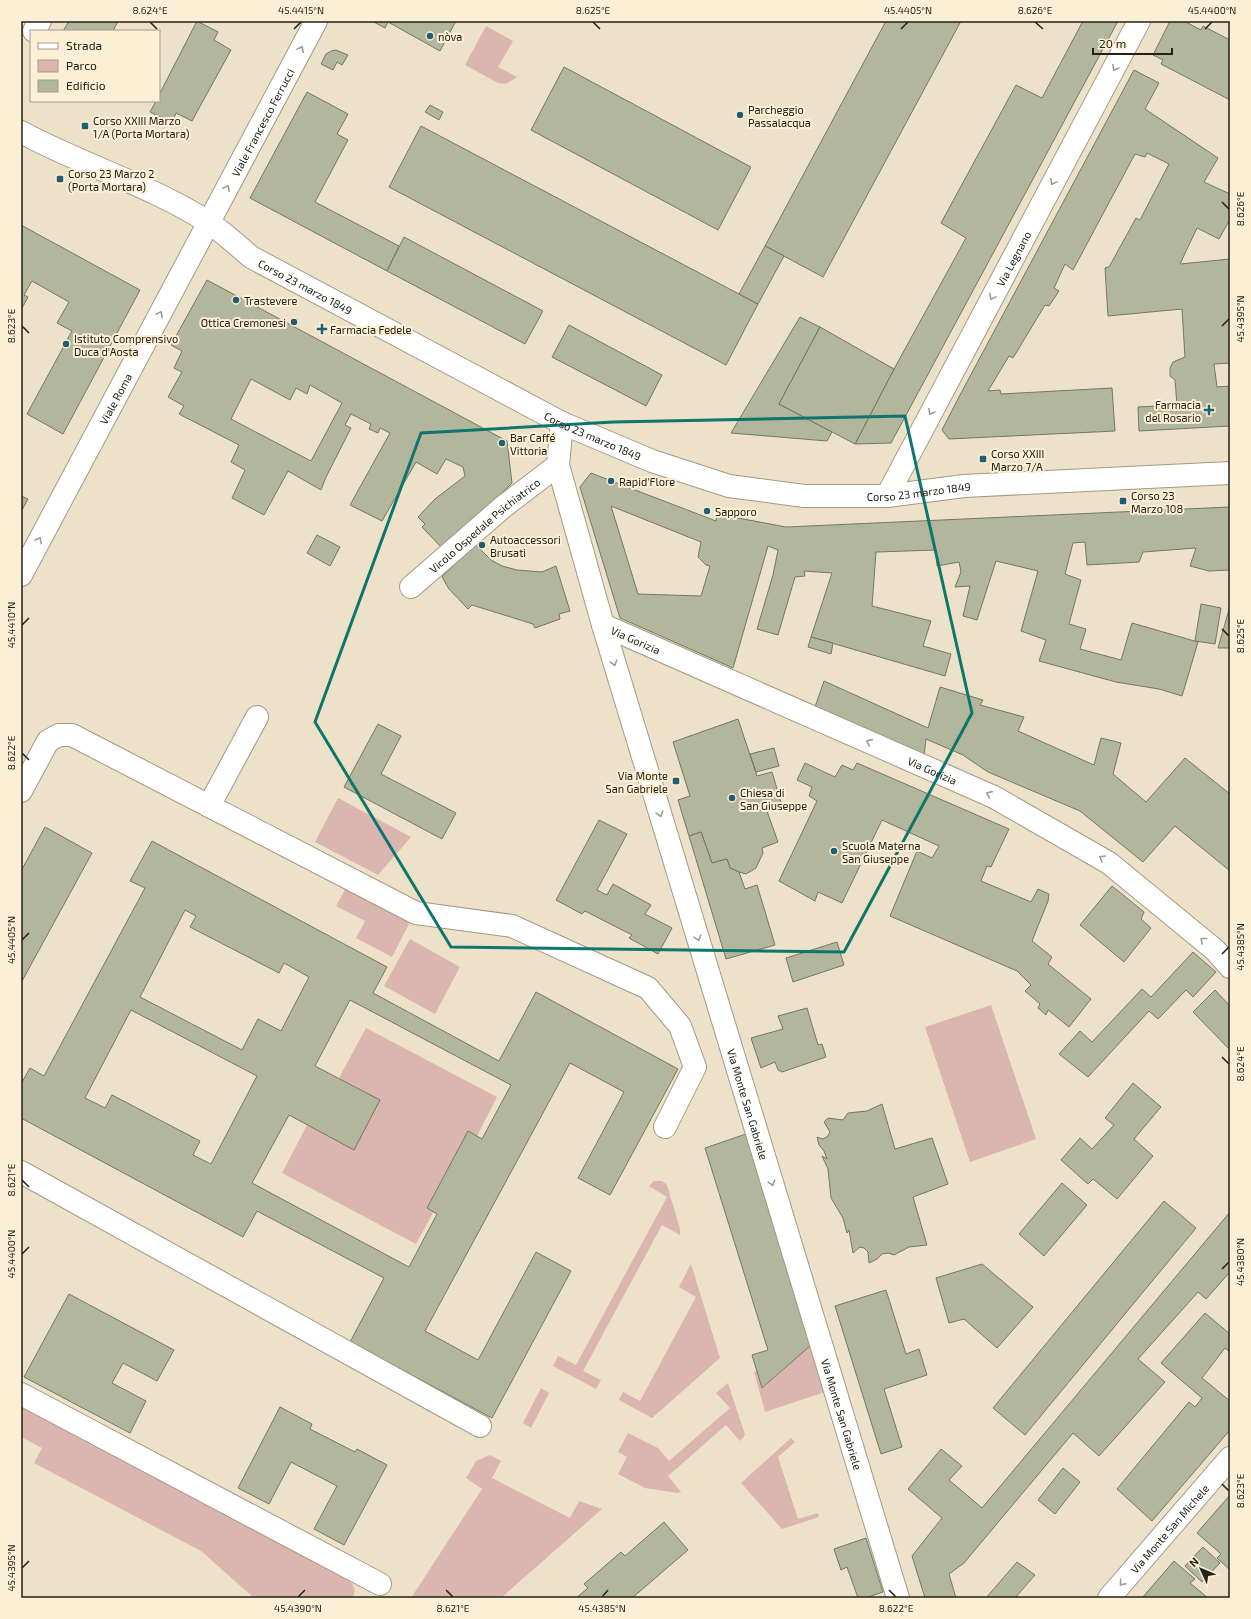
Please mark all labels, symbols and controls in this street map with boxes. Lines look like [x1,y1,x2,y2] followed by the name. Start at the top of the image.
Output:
[132,4,168,16] text: 8.624°E
[278,4,324,16] text: 45.4415°N
[576,4,611,16] text: 8.625°E
[884,4,932,16] text: 45.4405°N
[1018,4,1053,16] text: 8.626°E
[1188,4,1236,16] text: 45.4400°N
[30,30,160,102] legend
[438,30,462,43] place label: nòva
[1093,30,1172,56] scale bar
[425,31,435,41] marker: nòva
[1099,36,1126,50] text: 20 m
[66,38,102,52] text: Strada
[296,45,304,53] one-way arrow
[66,58,97,72] text: Parco
[1112,64,1119,71] one-way arrow
[228,66,296,179] street label: Viale Francesco Ferrucci
[66,78,106,92] text: Edificio
[748,103,811,129] place label: Parcheggio Passalacqua
[735,110,745,120] marker: Parcheggio Passalacqua
[93,114,189,140] place label: Corso XXIII Marzo 1/A (Porta Mortara)
[80,121,90,131] marker: Corso XXIII Marzo 1/A (Porta Mortara)
[68,167,155,193] place label: Corso 23 Marzo 2 (Porta Mortara)
[55,174,65,184] marker: Corso 23 Marzo 2 (Porta Mortara)
[1051,178,1058,186] one-way arrow
[222,185,229,192] one-way arrow
[1234,191,1246,226] text: 8.626°E
[993,228,1033,288] street label: Via Legnano
[256,256,355,316] street label: Corso 23 marzo 1849
[989,293,997,300] one-way arrow
[244,294,297,307] place label: Trastevere
[231,295,241,305] marker: Trastevere
[1234,295,1246,343] text: 45.4395°N
[5,308,17,343] text: 8.623°E
[155,311,162,319] one-way arrow
[201,316,286,329] place label: Ottica Cremonesi
[289,317,299,327] marker: Ottica Cremonesi
[330,323,412,336] place label: Farmacia Fedele
[317,324,327,334] marker: Farmacia Fedele
[74,332,178,358] place label: Istituto Comprensivo Duca d'Aosta
[61,339,71,349] marker: Istituto Comprensivo Duca d'Aosta
[96,371,134,426] street label: Viale Roma
[1145,398,1201,424] place label: Farmacia del Rosario
[1204,405,1214,415] marker: Farmacia del Rosario
[542,408,643,462] street label: Corso 23 marzo 1849
[928,408,936,415] one-way arrow
[510,431,556,457] place label: Bar Caffé Vittoria
[497,438,507,448] marker: Bar Caffé Vittoria
[991,447,1044,473] place label: Corso XXIII Marzo 7/A
[978,454,988,464] marker: Corso XXIII Marzo 7/A
[426,475,542,575] street label: Vicolo Ospedale Psichiatrico
[619,475,675,488] place label: Rapid'Flore
[606,476,616,486] marker: Rapid'Flore
[867,479,971,503] street label: Corso 23 marzo 1849
[1131,489,1183,515] place label: Corso 23 Marzo 108
[1118,496,1128,506] marker: Corso 23 Marzo 108
[715,505,757,518] place label: Sapporo
[702,506,712,516] marker: Sapporo
[490,533,561,559] place label: Autoaccessori Brusati
[35,537,42,545] one-way arrow
[477,540,487,550] marker: Autoaccessori Brusati
[5,602,17,648] text: 45.4410°N
[1234,618,1246,653] text: 8.625°E
[609,623,663,656] street label: Via Gorizia
[609,659,618,666] one-way arrow
[5,735,17,770] text: 8.622°E
[866,739,874,747] one-way arrow
[906,753,959,787] street label: Via Gorizia
[606,769,668,795] place label: Via Monte San Gabriele
[671,776,681,786] marker: Via Monte San Gabriele
[740,786,807,812] place label: Chiesa di San Giuseppe
[985,791,993,799] one-way arrow
[727,793,737,803] marker: Chiesa di San Giuseppe
[655,810,664,817] one-way arrow
[842,839,920,865] place label: Scuola Materna San Giuseppe
[829,846,839,856] marker: Scuola Materna San Giuseppe
[1098,856,1106,863] one-way arrow
[5,916,17,964] text: 45.4405°N
[1234,923,1246,971] text: 45.4385°N
[693,934,702,941] one-way arrow
[1200,937,1207,944] one-way arrow
[1234,1046,1246,1082] text: 8.624°E
[725,1047,771,1161] street label: Via Monte San Gabriele
[5,1163,17,1196] text: 8.621°E
[767,1179,776,1186] one-way arrow
[5,1230,17,1278] text: 45.4400°N
[1234,1238,1246,1286] text: 45.4380°N
[819,1357,865,1471] street label: Via Monte San Gabriele
[1234,1473,1246,1508] text: 8.623°E
[1127,1481,1211,1575] street label: Via Monte San Michele
[5,1544,17,1592] text: 45.4395°N
[1181,1549,1221,1589] north arrow
[1186,1554,1201,1569] text: N
[1120,1578,1127,1585] one-way arrow
[274,1602,322,1614] text: 45.4390°N
[437,1602,470,1614] text: 8.621°E
[578,1602,626,1614] text: 45.4385°N
[879,1602,914,1614] text: 8.622°E

